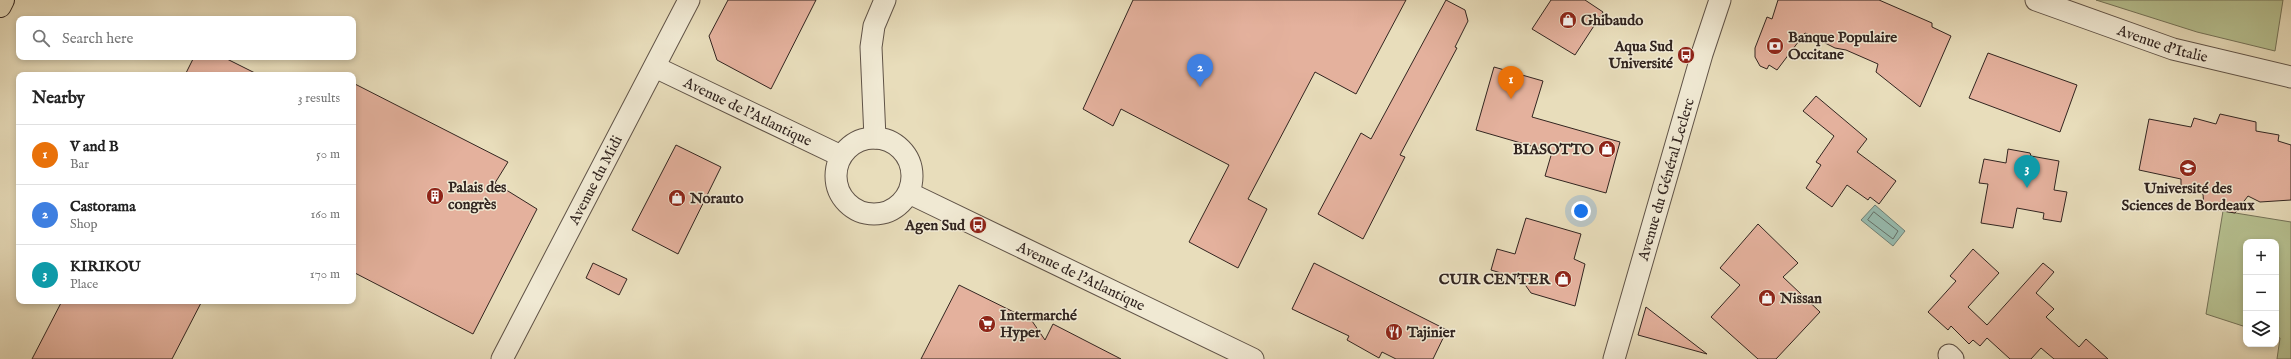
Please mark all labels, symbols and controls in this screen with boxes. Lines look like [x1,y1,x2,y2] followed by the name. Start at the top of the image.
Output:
[1558,10,1578,30] shop icon: Ghibaudo
[1581,11,1643,30] place label: Ghibaudo
[16,16,356,60] search box
[2114,20,2210,67] street label: Avenue d'Italie
[30,27,52,49] icon: search
[1788,28,1897,64] place label: Banque Populaire Occitane
[62,29,133,48] text: Search here
[1765,36,1785,56] bank icon: Banque Populaire Occitane
[1608,37,1674,73] place label: Aqua Sud Université
[1676,45,1696,65] bus stop icon: Aqua Sud Université
[1187,54,1213,87] pin: 2
[1498,66,1524,99] pin: 1
[680,73,815,151] street label: Avenue de l'Atlantique
[32,88,85,109] text: Nearby
[298,90,340,107] text: 3 results
[1634,96,1699,264] street label: Avenue du Général Leclerc
[564,132,627,229] street label: Avenue du Midi
[70,137,119,156] text: V and B
[1597,139,1617,159] shop icon: BIASOTTO
[1513,140,1595,159] place label: BIASOTTO
[43,146,47,163] text: 1
[316,146,340,163] text: 50 m
[2014,155,2040,188] pin: 3
[70,156,89,173] text: Bar
[2178,158,2198,178] school or university icon: Université des Sciences de Bordeaux
[448,178,507,214] place label: Palais des congrès
[2122,179,2255,215] place label: Université des Sciences de Bordeaux
[425,186,445,206] building icon: Palais des congrès
[667,188,687,208] shop icon: Norauto
[689,189,744,208] place label: Norauto
[70,197,136,216] text: Castorama
[1571,201,1591,221] your location
[42,206,48,223] text: 2
[310,206,340,223] text: 160 m
[968,215,988,235] bus stop icon: Agen Sud
[70,216,98,233] text: Shop
[904,216,966,235] place label: Agen Sud
[1013,237,1148,315] street label: Avenue de l'Atlantique
[2243,239,2279,347] map controls
[2243,239,2279,275] button: +
[70,257,141,276] text: KIRIKOU
[43,266,47,283] text: 3
[310,266,340,283] text: 170 m
[1553,269,1573,289] shop icon: CUIR CENTER
[1439,270,1552,289] place label: CUIR CENTER
[2243,275,2279,311] button: −
[70,276,98,293] text: Place
[1757,288,1777,308] shop icon: Nissan
[1779,289,1822,308] place label: Nissan
[1000,306,1077,342] place label: Intermarché Hyper
[2243,311,2279,347] button: layers
[977,314,997,334] supermarket icon: Intermarché Hyper
[1384,322,1404,342] restaurant icon: Tajinier
[1406,323,1456,342] place label: Tajinier

